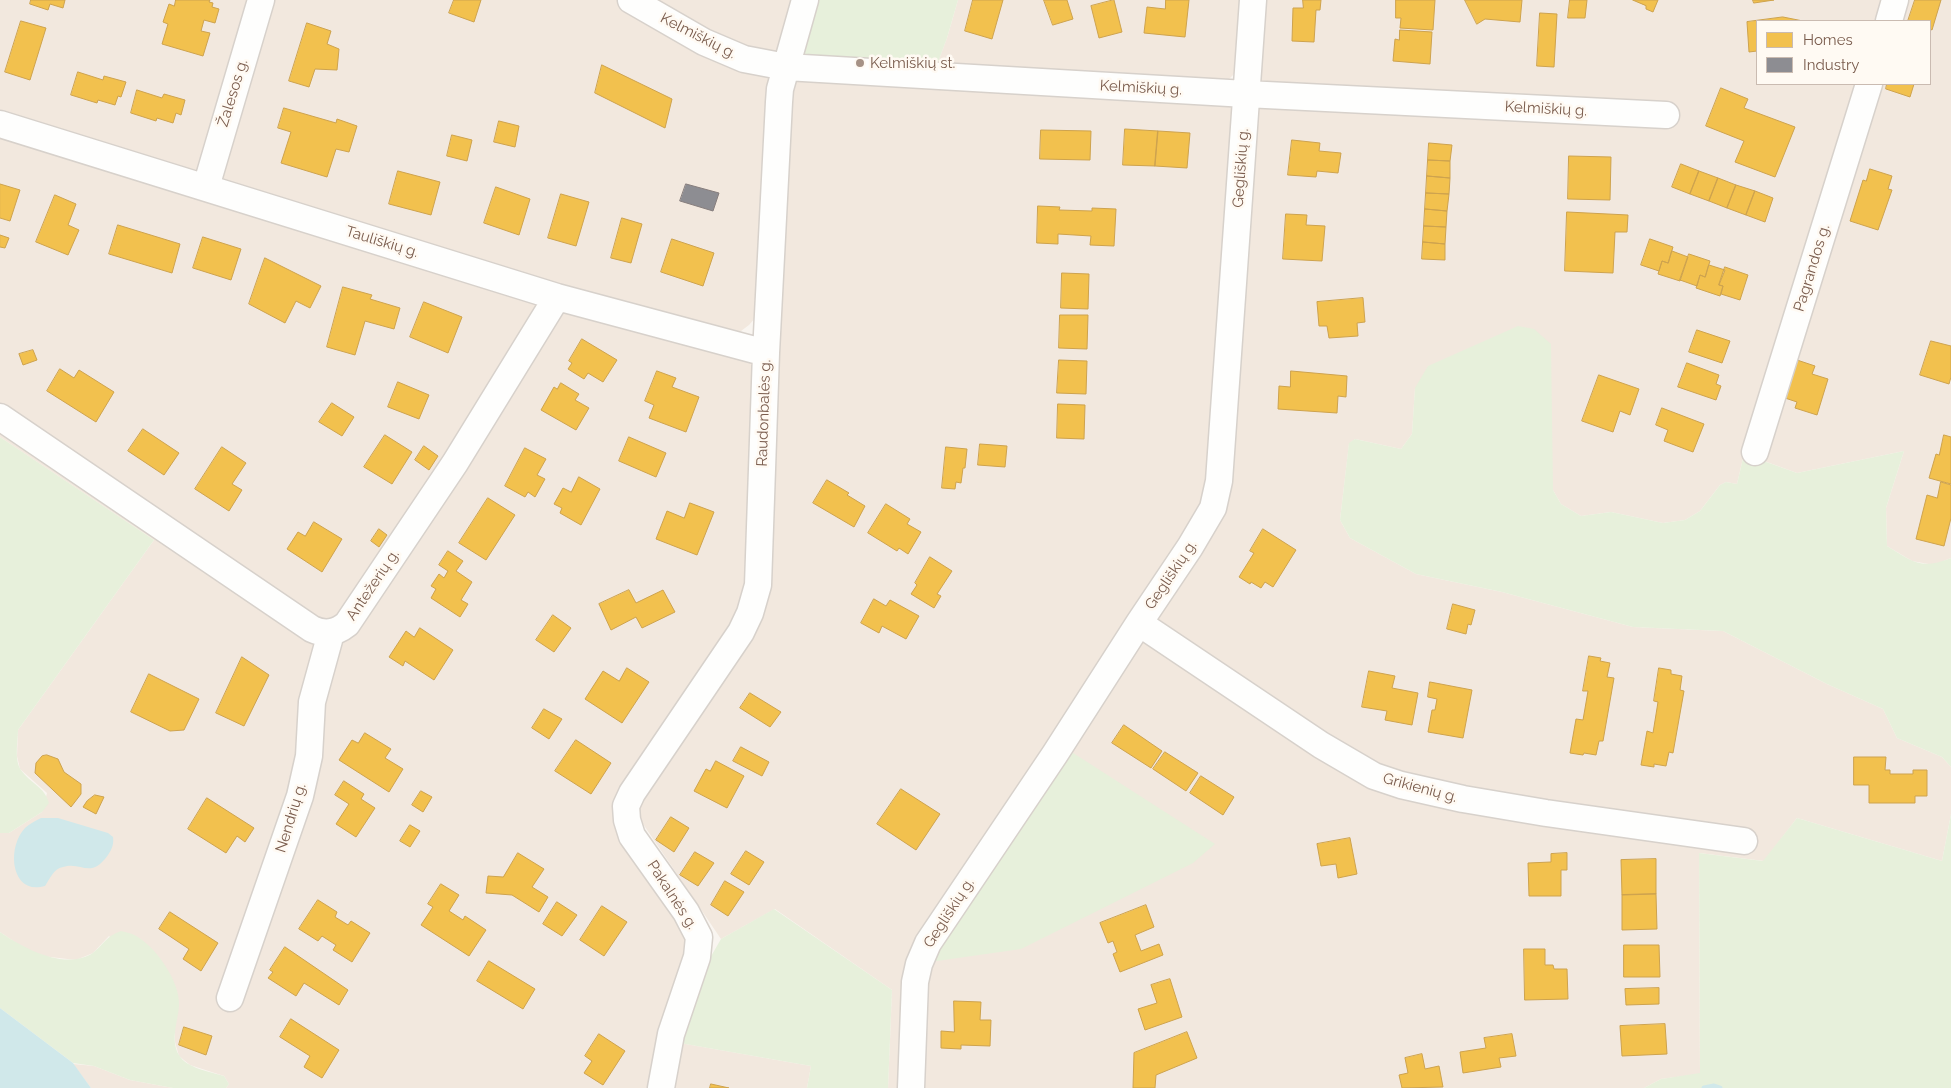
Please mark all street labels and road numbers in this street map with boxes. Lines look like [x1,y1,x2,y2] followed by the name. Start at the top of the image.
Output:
[657,9,739,63] street label: Kelmiškių g.
[214,57,252,129] street label: Žalesos g.
[1099,77,1183,99] street label: Kelmiškių g.
[1504,98,1588,120] street label: Kelmiškių g.
[1229,128,1253,208] street label: Gegliškių g.
[343,222,421,262] street label: Tauliškių g.
[1790,222,1834,314] street label: Pagrandos g.
[753,359,775,467] street label: Raudonbalės g.
[1141,537,1201,613] street label: Gegliškių g.
[343,546,403,624] street label: Antežerių g.
[1381,769,1459,807] street label: Grikienių g.
[272,781,310,855] street label: Nendrių g.
[643,857,701,933] street label: Pakalnės g.
[920,875,978,951] street label: Gegliškių g.

